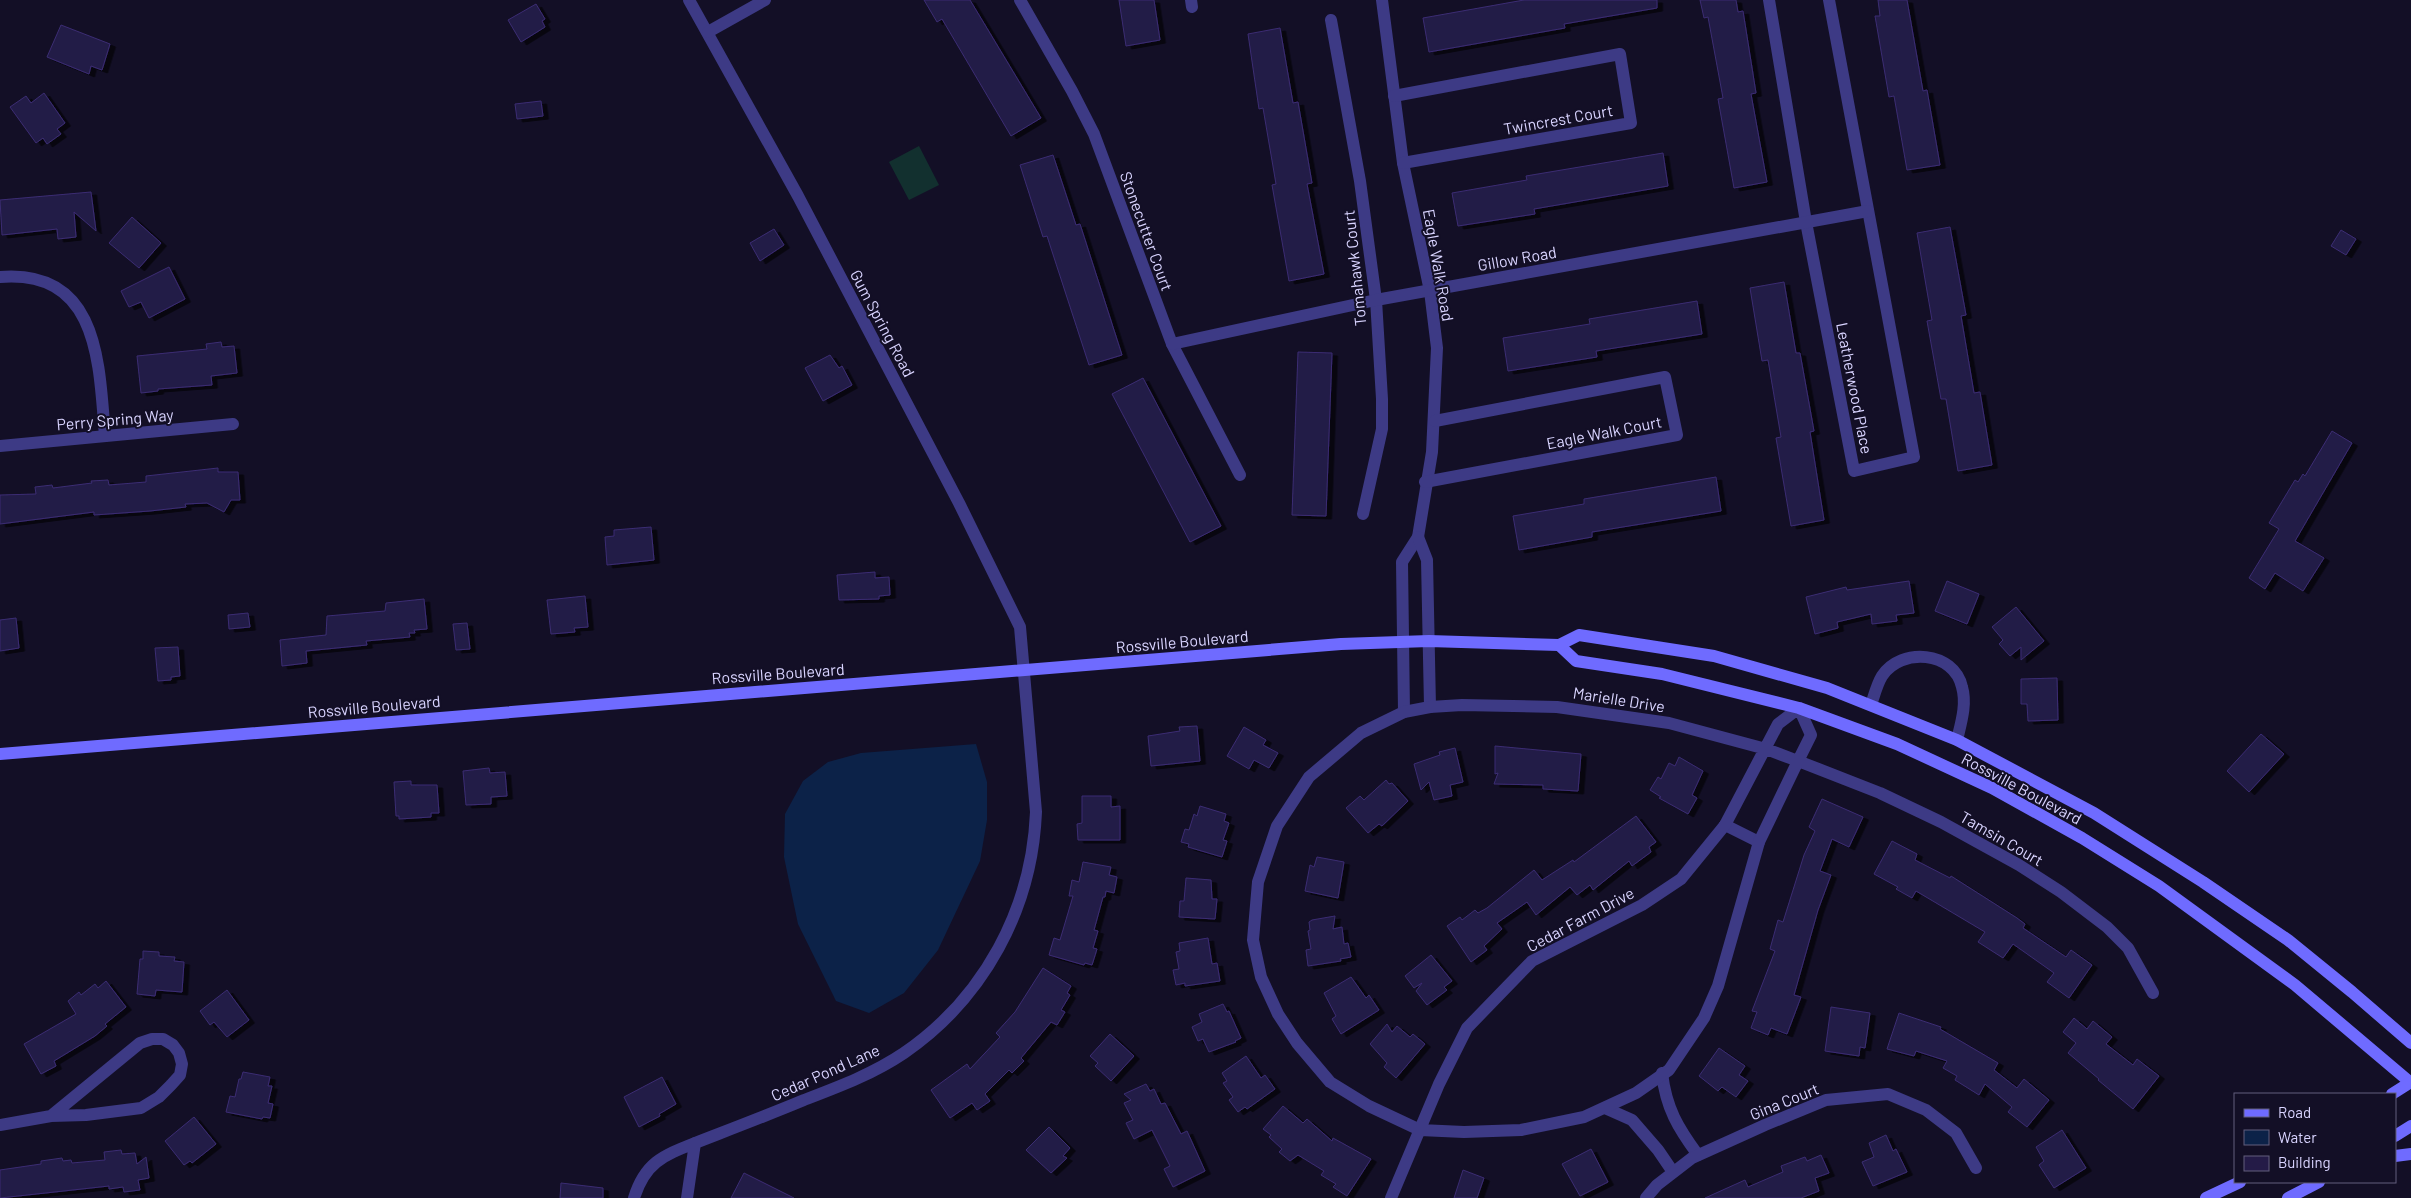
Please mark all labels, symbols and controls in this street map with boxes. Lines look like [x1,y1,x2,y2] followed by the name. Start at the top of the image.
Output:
[1502,100,1614,138] street label: Twincrest Court
[1117,169,1177,293] street label: Stonecutter Court
[1420,207,1458,323] street label: Eagle Walk Road
[1338,209,1370,327] street label: Tomahawk Court
[1476,242,1558,274] street label: Gillow Road
[847,266,919,380] street label: Gum Spring Road
[1833,321,1877,455] street label: Leatherwood Place
[56,404,175,434] street label: Perry Spring Way
[1545,412,1663,452] street label: Eagle Walk Court
[1115,626,1249,656] street label: Rossville Boulevard
[711,659,845,687] street label: Rossville Boulevard
[1572,682,1666,716] street label: Marielle Drive
[307,691,441,721] street label: Rossville Boulevard
[1959,748,2085,828] street label: Rossville Boulevard
[1957,807,2047,869] street label: Tamsin Court
[1523,883,1637,955] street label: Cedar Farm Drive
[768,1040,882,1104] street label: Cedar Pond Lane
[1747,1079,1821,1123] street label: Gina Court
[2234,1093,2396,1183] legend
[2278,1103,2311,1121] text: Road
[2278,1128,2317,1146] text: Water
[2278,1153,2331,1171] text: Building

